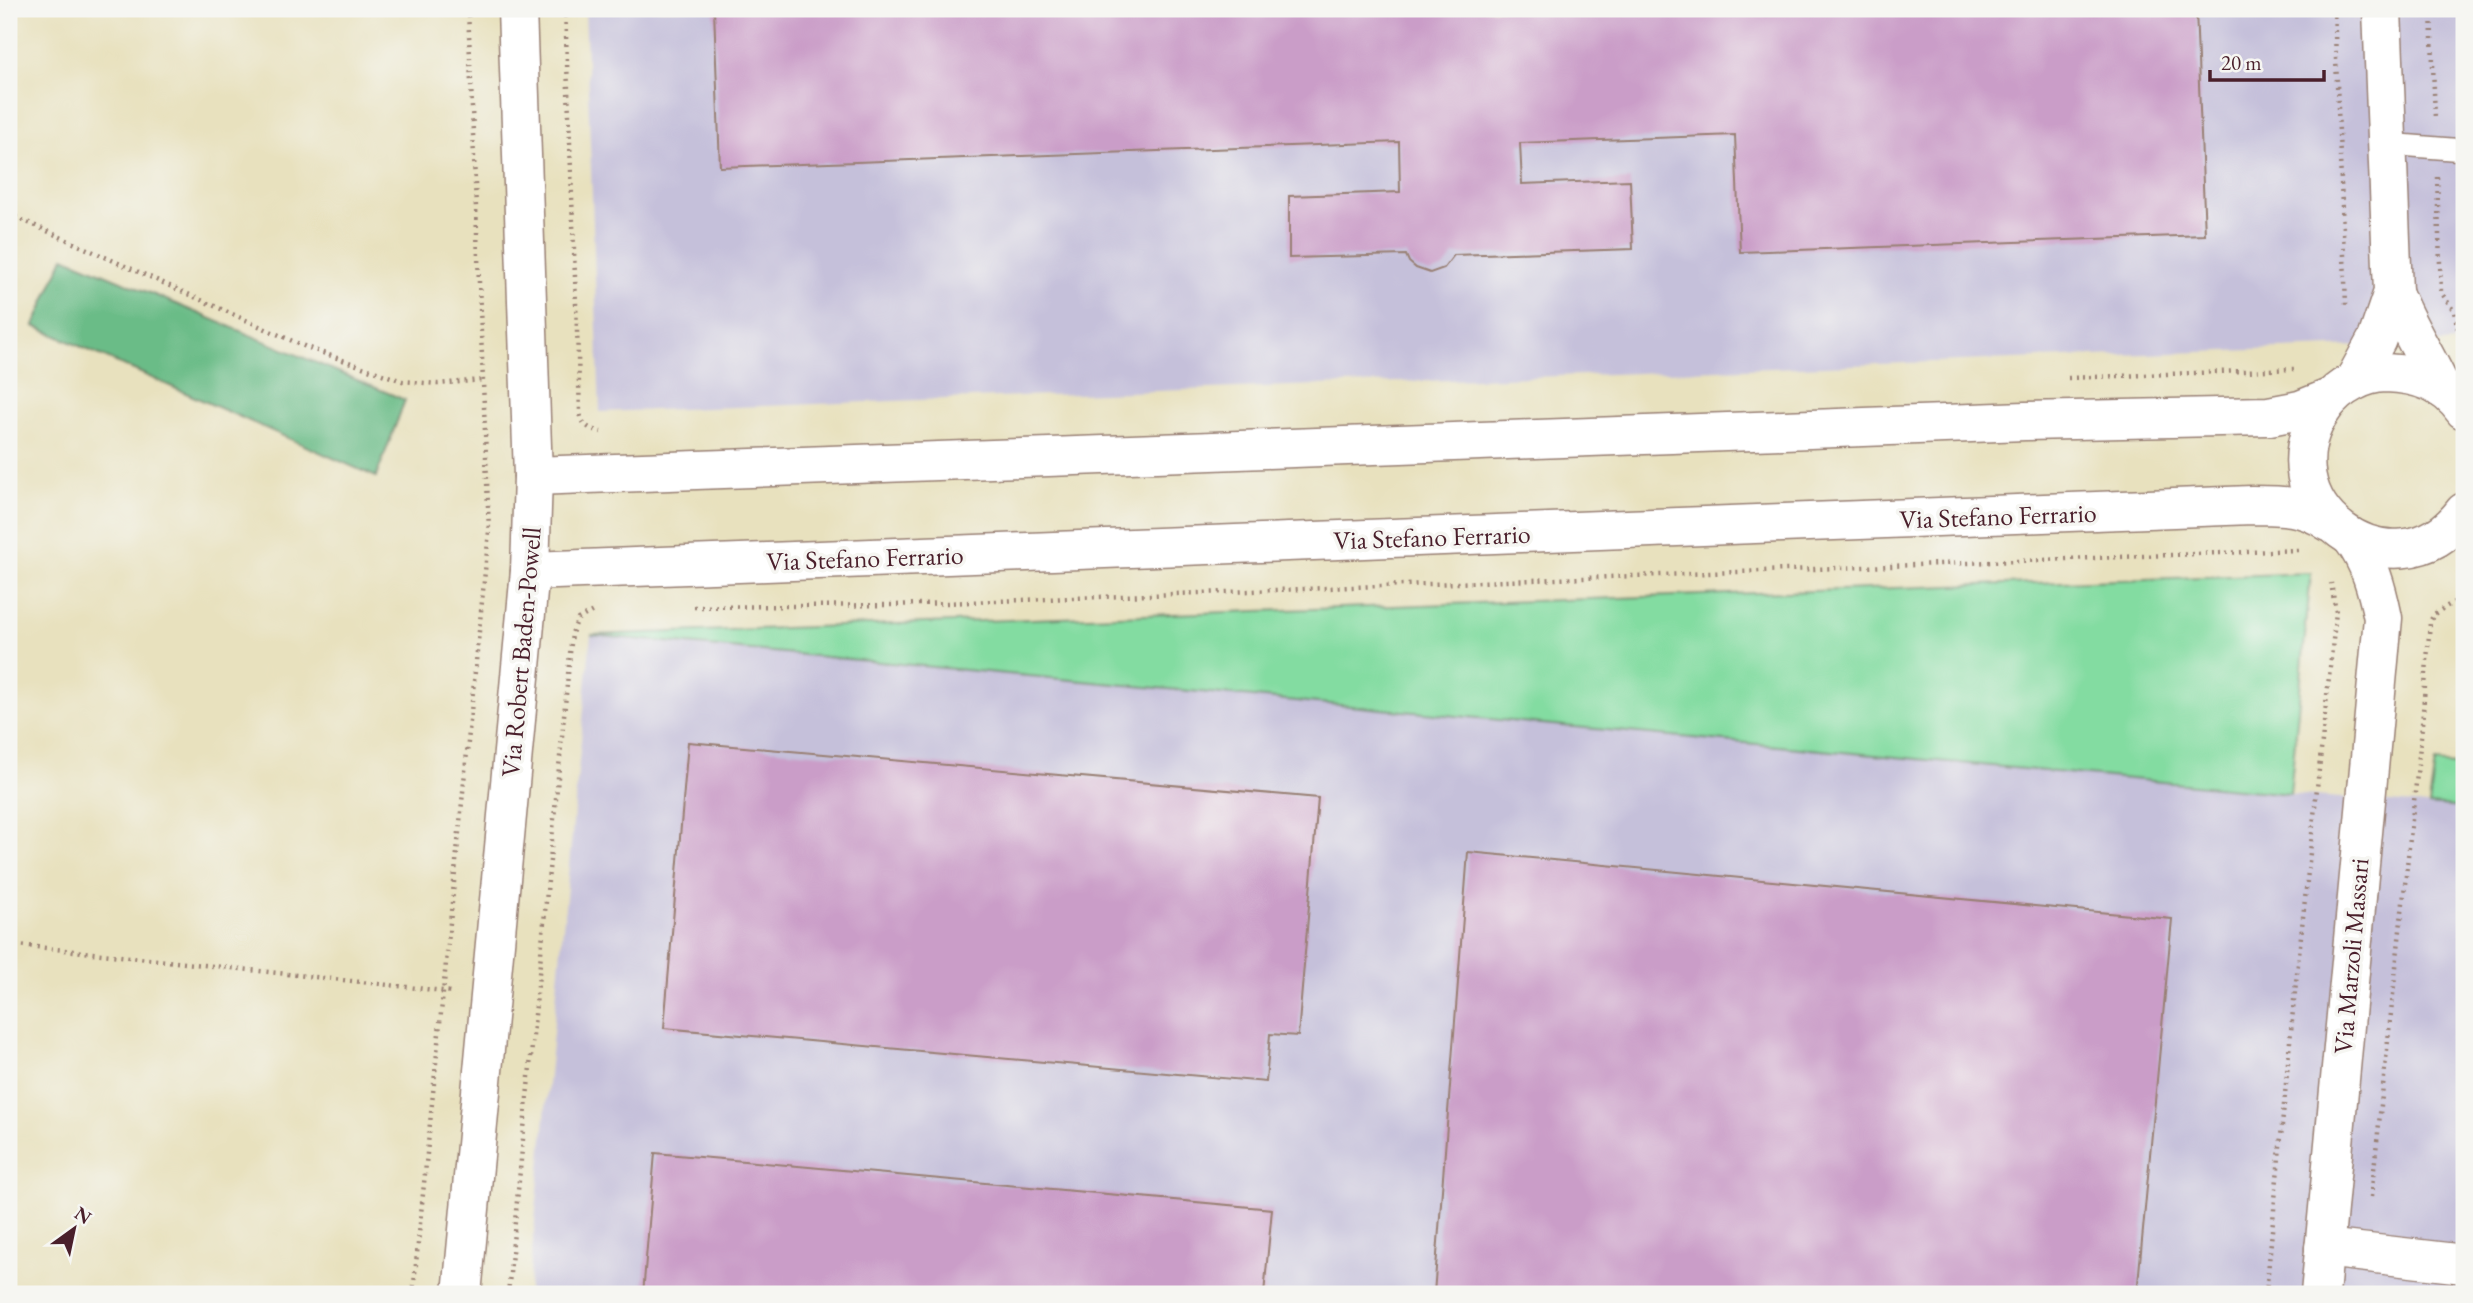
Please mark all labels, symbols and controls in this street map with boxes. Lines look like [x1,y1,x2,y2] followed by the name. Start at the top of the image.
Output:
[2210,38,2324,82] scale bar
[2221,49,2262,76] text: 20 m
[1899,496,2097,536] street label: Via Stefano Ferrario
[1333,517,1531,557] street label: Via Stefano Ferrario
[493,526,549,778] street label: Via Robert Baden-Powell
[766,538,964,578] street label: Via Stefano Ferrario
[2326,857,2376,1055] street label: Via Marzoli Massari
[38,1194,108,1264] north arrow
[70,1200,97,1230] text: N

